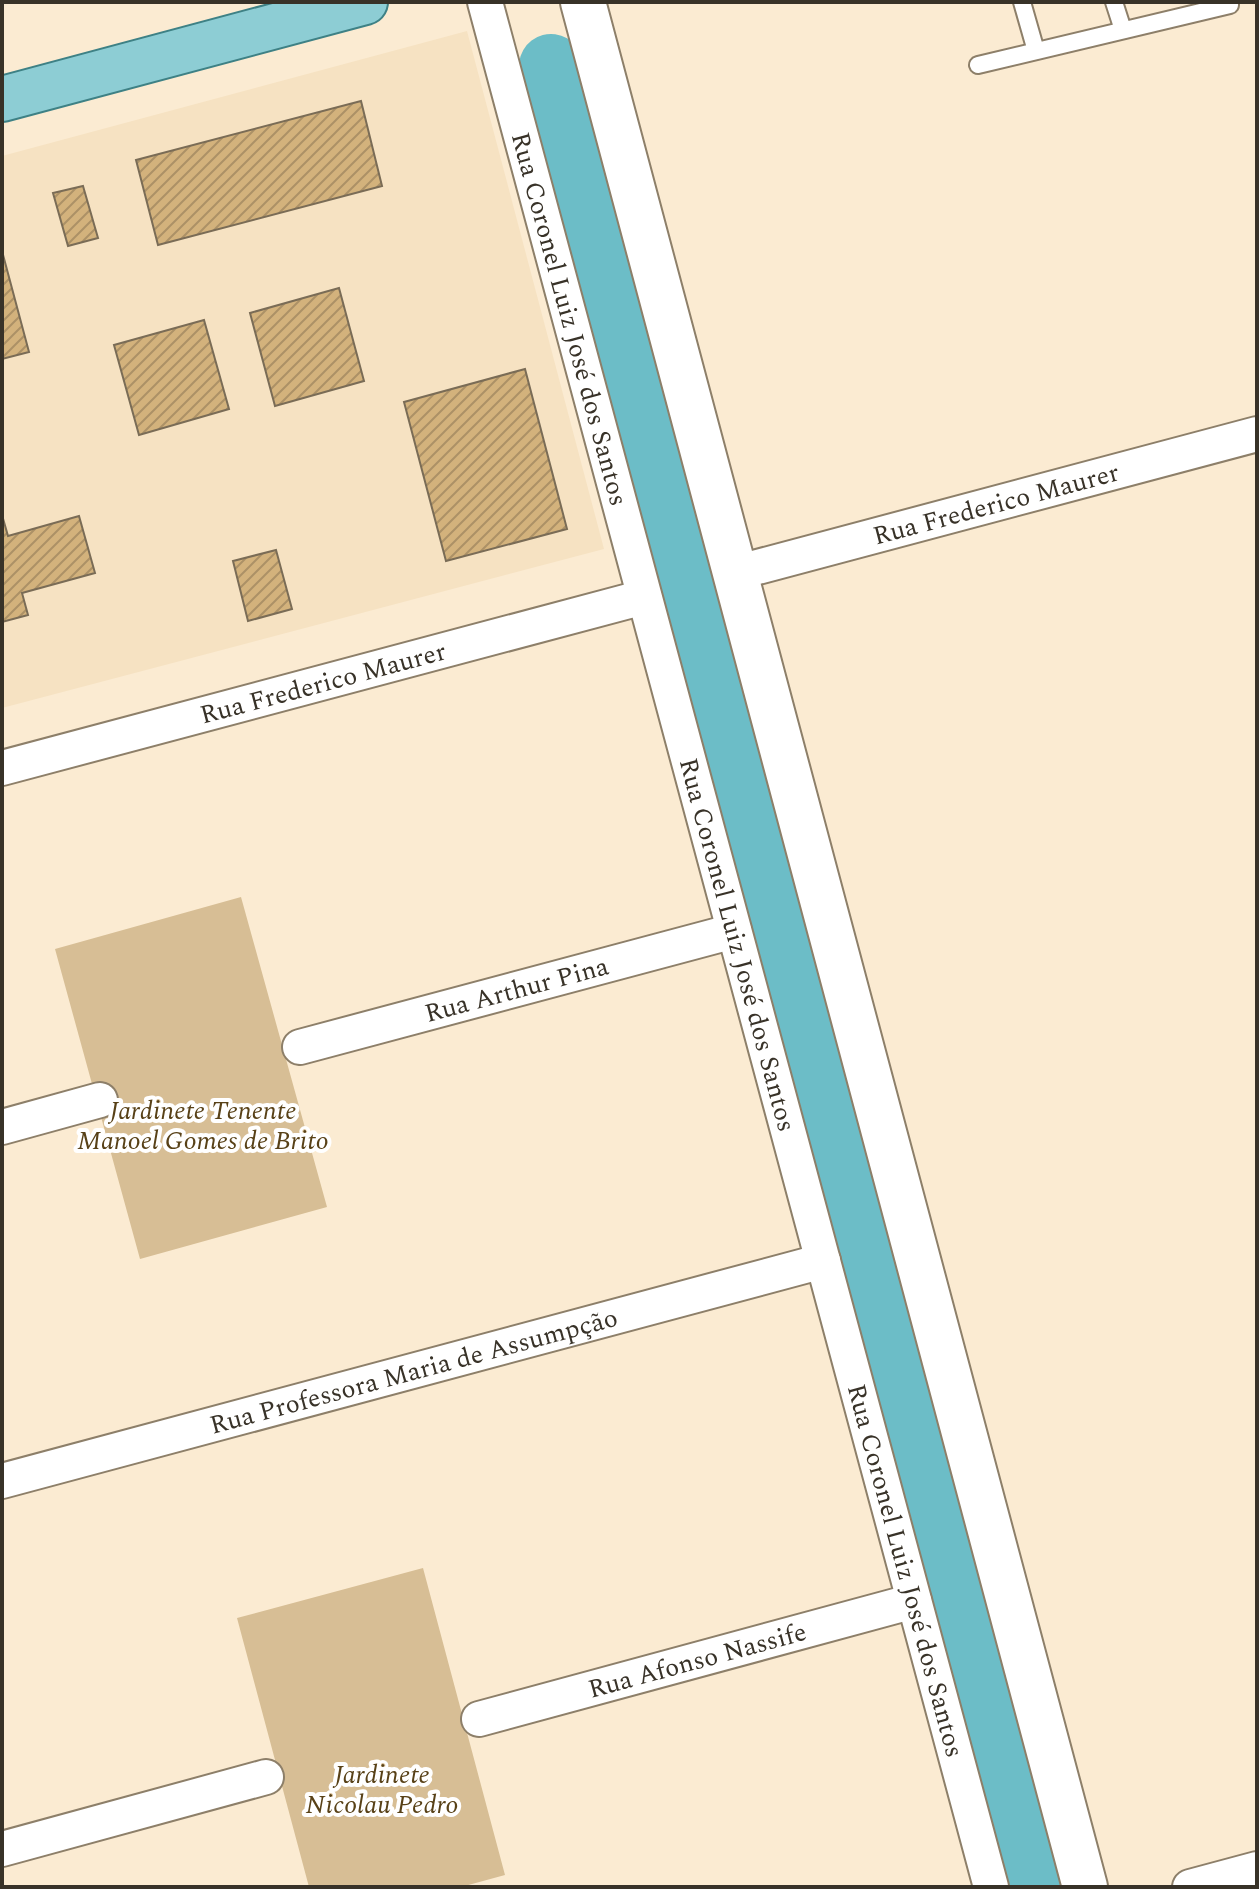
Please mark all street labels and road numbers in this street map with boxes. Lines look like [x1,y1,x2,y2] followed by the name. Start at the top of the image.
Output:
[500,128,638,510] street label: Rua Coronel Luiz José dos Santos
[869,453,1124,556] street label: Rua Frederico Maurer
[196,632,451,735] street label: Rua Frederico Maurer
[668,754,806,1136] street label: Rua Coronel Luiz José dos Santos
[420,946,613,1034] street label: Rua Arthur Pina
[205,1298,622,1445] street label: Rua Professora Maria de Assumpção
[836,1379,974,1762] street label: Rua Coronel Luiz José dos Santos
[584,1612,811,1710] street label: Rua Afonso Nassife

